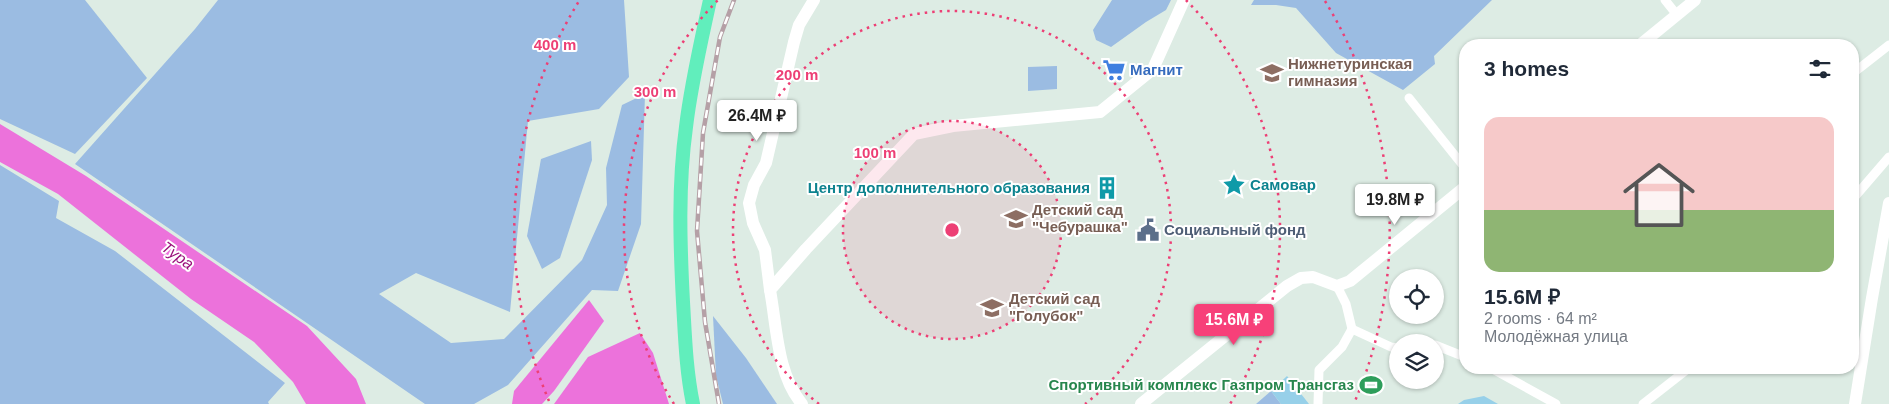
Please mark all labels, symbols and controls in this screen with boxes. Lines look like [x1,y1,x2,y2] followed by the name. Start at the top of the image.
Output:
[534,36,576,53] text: 400 m
[1288,55,1412,89] place label: Нижнетуринская гимназия
[1806,55,1834,83] icon: filters
[1101,57,1127,83] supermarket icon: Магнит
[1484,57,1569,80] text: 3 homes
[1259,60,1285,86] school or university icon: Нижнетуринская гимназия
[1130,61,1183,78] place label: Магнит
[776,66,818,83] text: 200 m
[634,83,676,100] text: 300 m
[711,100,803,142] pin: 26.4M ₽
[728,107,786,124] text: 26.4M ₽
[854,144,896,161] text: 100 m
[1614,150,1704,240] icon: home
[1221,172,1247,198] place icon: Самовар
[1094,175,1120,201] building icon: Центр дополнительного образования
[1250,176,1316,193] place label: Самовар
[808,179,1090,196] place label: Центр дополнительного образования
[1349,184,1441,226] pin: 19.8M ₽
[1366,191,1424,208] text: 19.8M ₽
[1032,201,1128,235] place label: Детский сад "Чебурашка"
[1003,206,1029,232] school or university icon: Детский сад "Чебурашка"
[1135,217,1161,243] public building icon: Социальный фонд
[943,221,961,239] centre of rings
[1164,221,1306,238] place label: Социальный фонд
[159,238,197,273] water label: Тура
[1389,269,1444,389] map controls
[1389,269,1444,324] button: locate
[1484,285,1560,308] text: 15.6M ₽
[1009,290,1100,324] place label: Детский сад "Голубок"
[979,295,1005,321] school or university icon: Детский сад "Голубок"
[1188,304,1280,346] pin: 15.6M ₽
[1484,310,1597,327] text: 2 rooms · 64 m²
[1205,311,1263,328] text: 15.6M ₽
[1484,328,1628,345] text: Молодёжная улица
[1389,334,1444,389] button: layers
[1358,372,1384,398] sports icon: Спортивный комплекс Газпром Трансгаз
[1049,376,1354,393] place label: Спортивный комплекс Газпром Трансгаз

